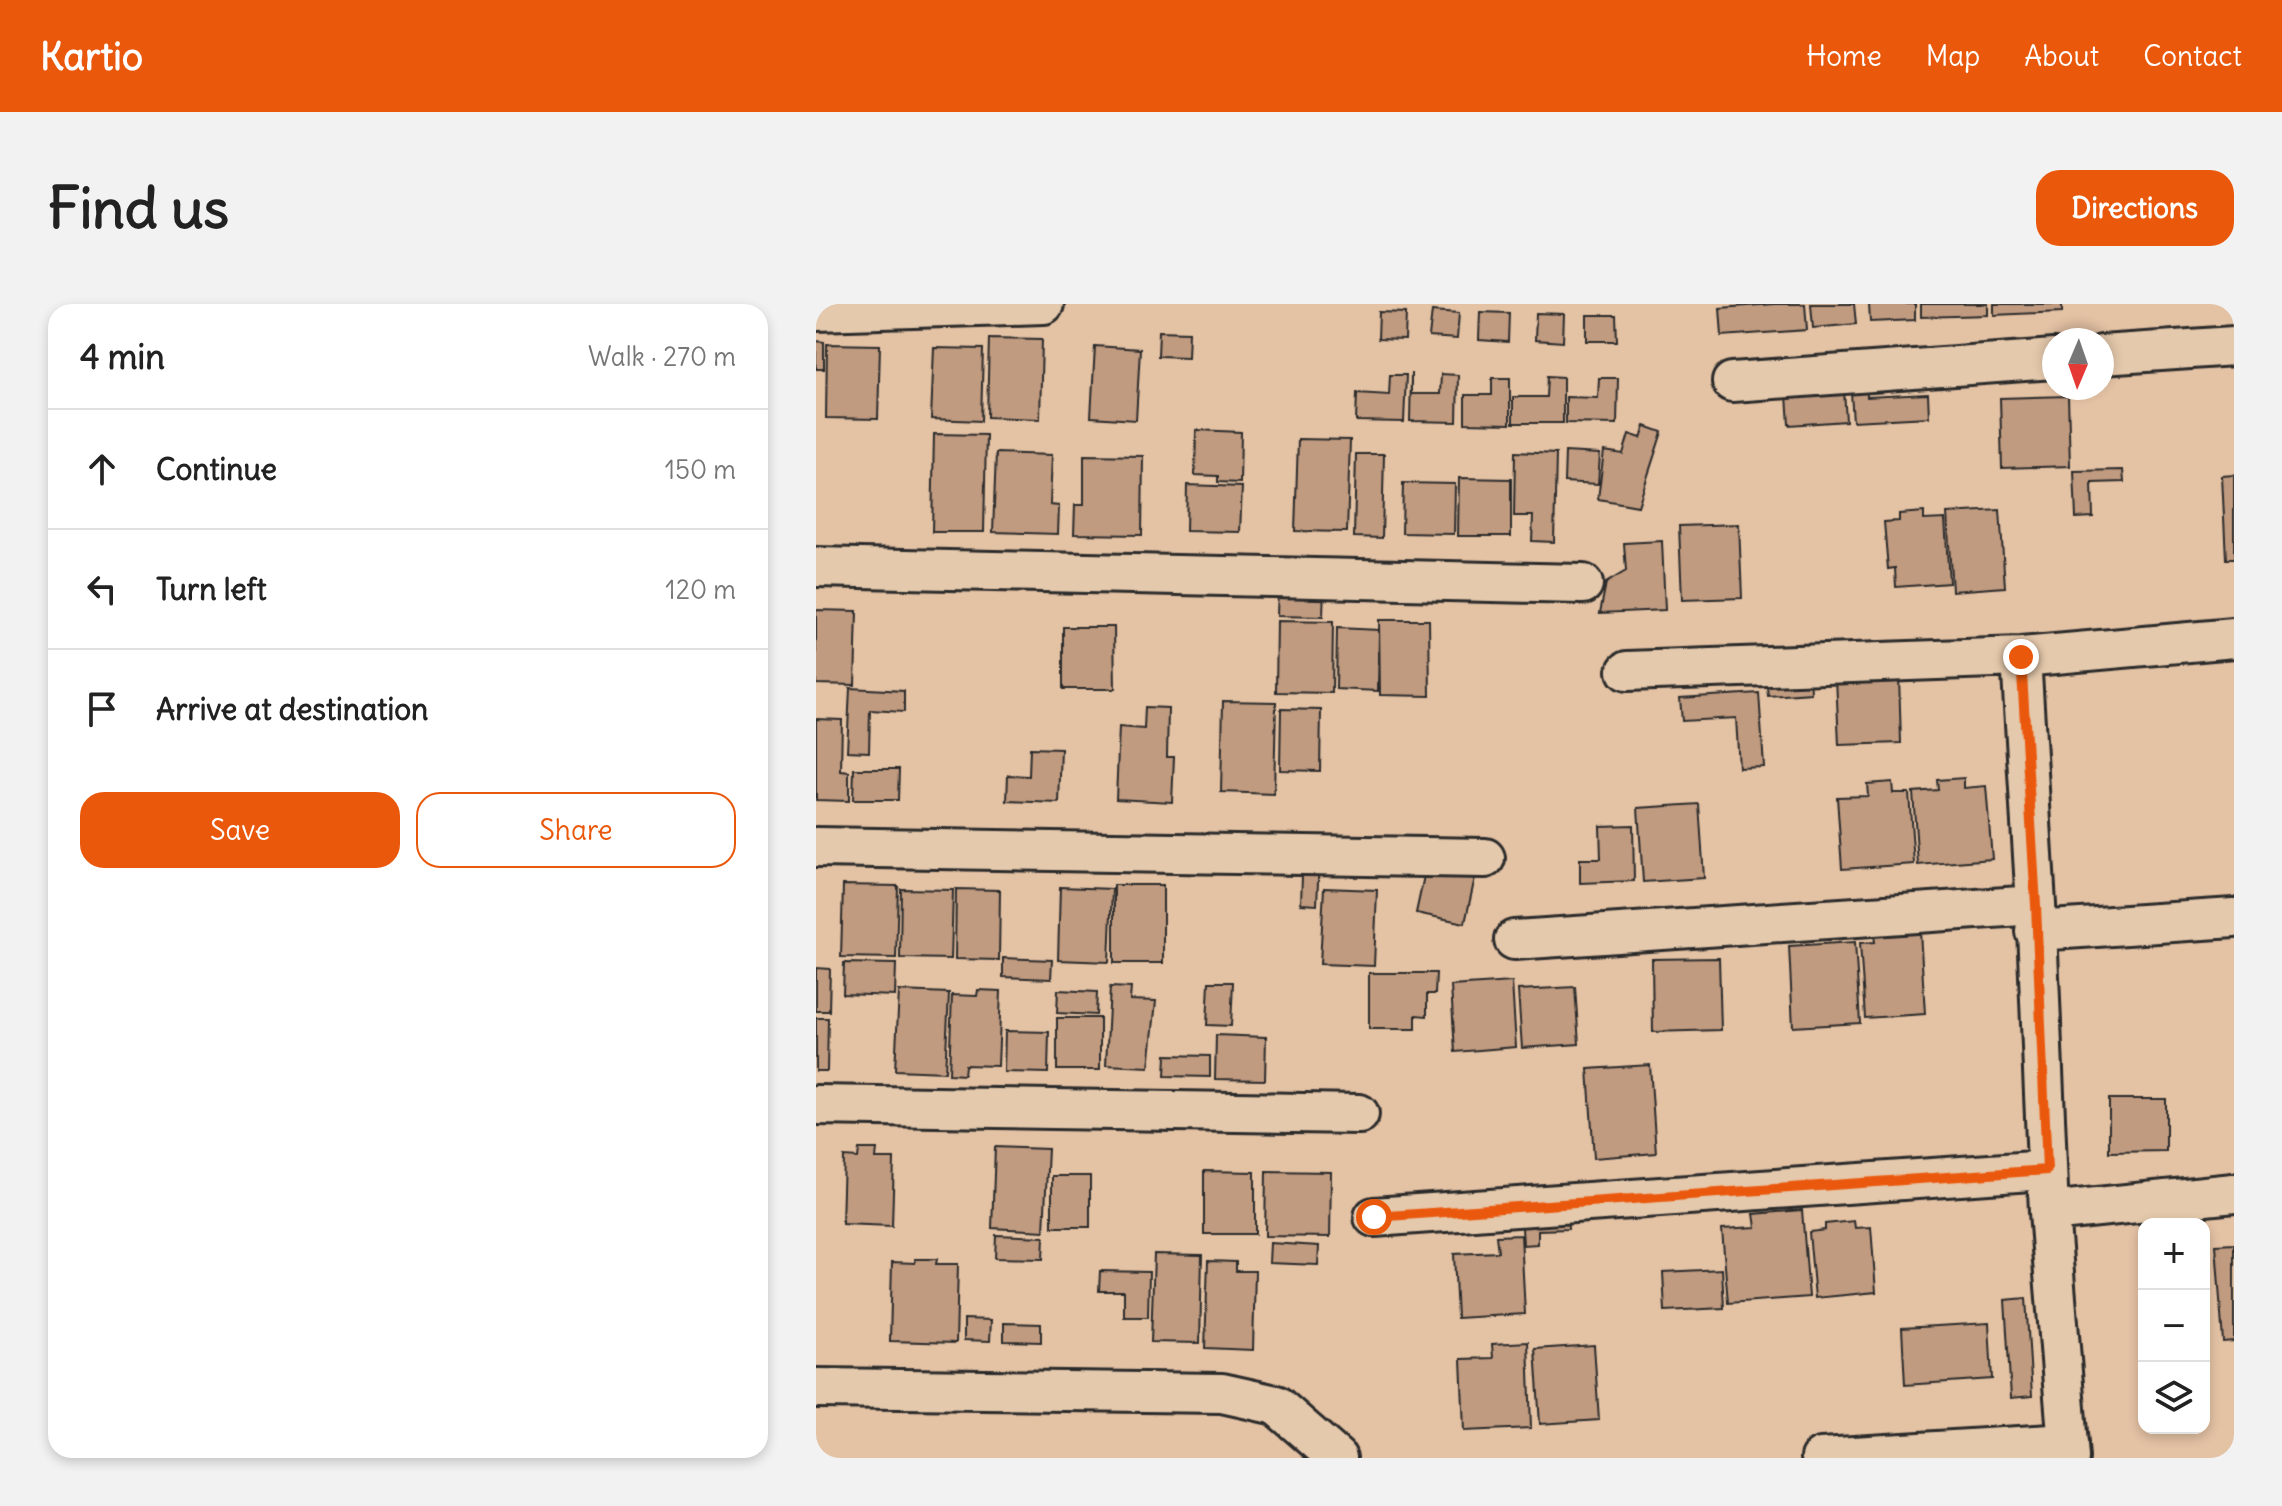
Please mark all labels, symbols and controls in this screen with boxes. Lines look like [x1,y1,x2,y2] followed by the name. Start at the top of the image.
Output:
[40,33,143,80] text: Kartio
[1806,38,1882,74] text: Home
[1926,38,1980,74] text: Map
[2024,38,2099,74] text: About
[2143,38,2242,74] text: Contact
[2036,170,2234,246] button: Directions
[48,173,229,243] text: Find us
[2042,328,2114,400] north arrow
[80,335,165,378] text: 4 min
[588,340,736,373] text: Walk · 270 m
[80,447,124,491] icon: ahead
[156,450,277,488] text: Continue
[665,453,736,486] text: 150 m
[80,567,124,611] icon: left
[156,570,267,608] text: Turn left
[665,573,736,606] text: 120 m
[2003,639,2039,675] route end
[80,687,124,731] icon: arrive
[156,690,428,728] text: Arrive at destination
[80,792,400,868] button: Save
[416,792,736,868] button: Share
[1356,1199,1392,1235] route start
[2138,1218,2210,1434] map controls
[2138,1218,2210,1290] button: +
[2138,1290,2210,1362] button: −
[2138,1362,2210,1434] button: layers

